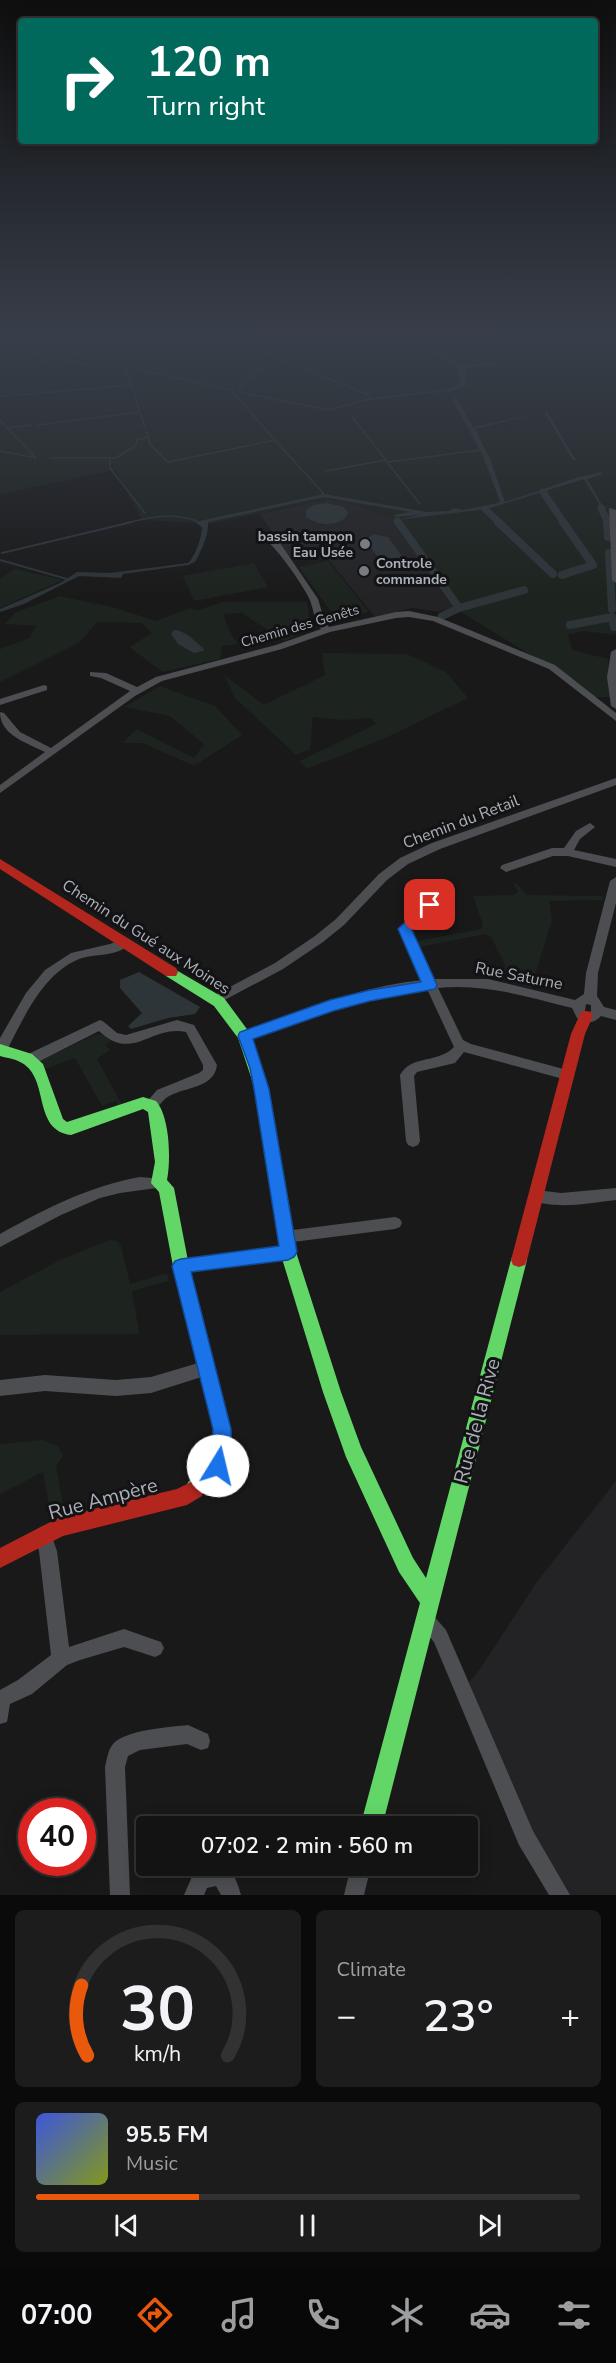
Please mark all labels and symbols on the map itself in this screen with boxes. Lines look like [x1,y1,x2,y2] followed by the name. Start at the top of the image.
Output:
[258,527,353,562] place label: bassin tampon Eau Usée
[358,537,372,551] marker: bassin tampon Eau Usée
[376,554,447,589] place label: Controle commande
[357,564,371,578] marker: Controle commande
[239,600,362,652] street label: Chemin des Genêts
[400,790,523,854] street label: Chemin du Retail
[58,874,234,1000] street label: Chemin du Gué aux Moines
[404,879,455,930] pin
[473,957,565,995] street label: Rue Saturne
[447,1356,507,1486] street label: Rue de la Rive
[186,1434,250,1498] position arrow
[45,1471,161,1527] street label: Rue Ampère
[18,1798,96,1876] speed limit sign: 40

